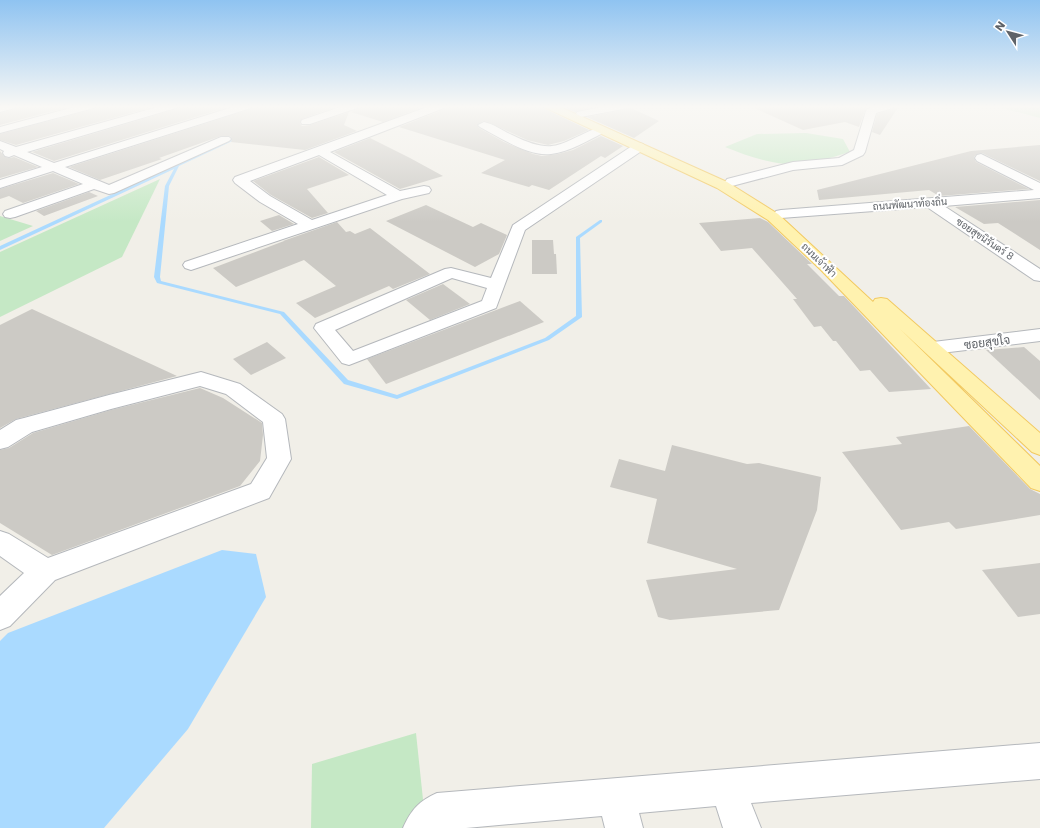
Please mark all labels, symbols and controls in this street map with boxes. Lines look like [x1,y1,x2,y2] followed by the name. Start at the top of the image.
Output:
[988,12,1028,52] north arrow
[991,18,1009,34] text: N
[872,193,948,214] street label: ถนนพัฒนาท้องถิ่น
[953,214,1017,264] street label: ซอยสุขนิรันดร์ 8
[798,239,840,281] street label: ถนนเจ้าฟ้า
[963,331,1011,354] street label: ซอยสุขใจ

